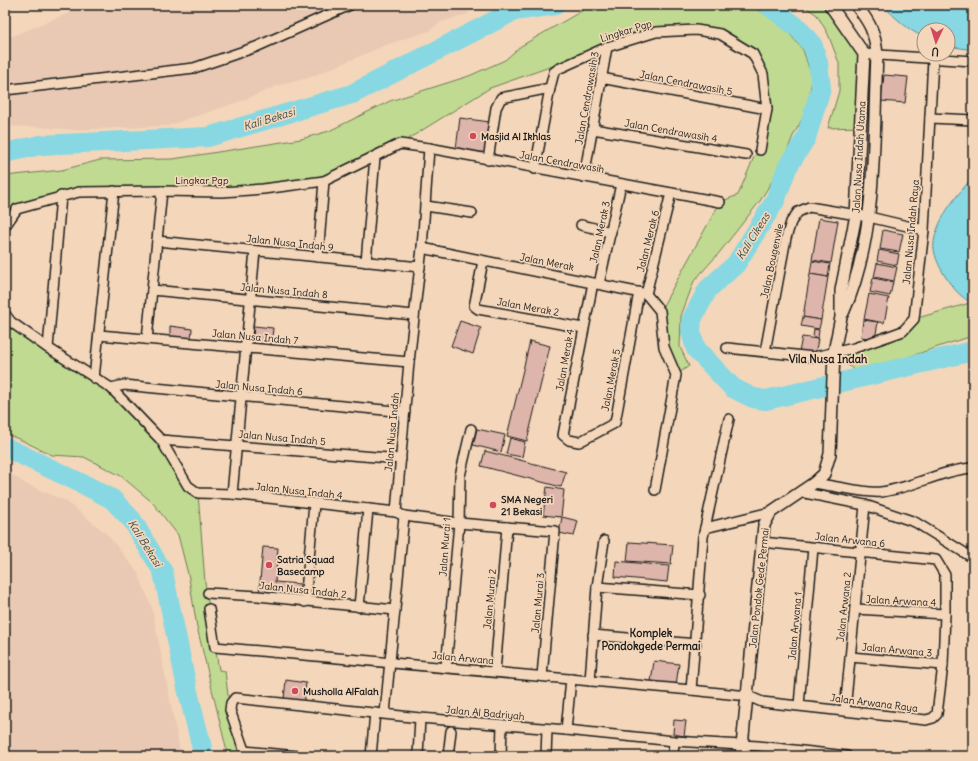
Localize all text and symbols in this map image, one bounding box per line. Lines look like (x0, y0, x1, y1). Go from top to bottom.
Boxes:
street label: Lingkar Pgp (599, 17, 654, 45)
north arrow (916, 22, 956, 62)
text: U (931, 45, 940, 59)
street label: Jalan Cendrawasih 3 (572, 50, 602, 145)
street label: Jalan Cendrawasih 5 (639, 68, 734, 98)
street label: Jalan Nusa Indah Utama (850, 100, 868, 213)
water label: Kali Bekasi (242, 104, 298, 133)
street label: Jalan Cendrawasih 4 (623, 116, 719, 146)
place label: Masjid Al Ikhlas (481, 130, 551, 143)
marker: Masjid Al Ikhlas (468, 131, 478, 141)
street label: Jalan Cendrawasih (518, 148, 606, 176)
street label: Lingkar Pgp (175, 174, 229, 187)
street label: Jalan Nusa Indah Raya (900, 179, 922, 285)
street label: Jalan Merak 3 (587, 199, 613, 264)
street label: Jalan Merak 6 (634, 209, 662, 273)
water label: Kali Cikeas (733, 209, 773, 262)
street label: Jalan Bougenvile (758, 222, 786, 300)
street label: Jalan Nusa Indah 9 (246, 232, 335, 254)
street label: Jalan Merak (519, 250, 575, 274)
street label: Jalan Nusa Indah 8 (240, 281, 329, 301)
street label: Jalan Merak 2 (496, 295, 561, 319)
street label: Jalan Nusa Indah 7 (211, 327, 299, 347)
street label: Jalan Merak 4 (553, 328, 577, 392)
street label: Jalan Merak 5 (599, 347, 623, 412)
district label: Vila Nusa Indah (789, 352, 868, 366)
street label: Jalan Nusa Indah 6 (215, 378, 304, 398)
street label: Jalan Nusa Indah (382, 392, 402, 472)
street label: Jalan Nusa Indah 5 (238, 428, 327, 448)
street label: Jalan Nusa Indah 4 (255, 480, 344, 502)
place label: SMA Negeri 21 Bekasi (501, 493, 553, 518)
marker: SMA Negeri 21 Bekasi (488, 500, 498, 510)
water label: Kali Bekasi (125, 517, 166, 570)
street label: Jalan Murai 1 (436, 517, 454, 577)
street label: Jalan Pondok Gede Permai (746, 527, 772, 649)
street label: Jalan Arwana 6 (814, 530, 886, 550)
place label: Satria Squad Basecamp (277, 553, 335, 578)
marker: Satria Squad Basecamp (264, 560, 274, 570)
street label: Jalan Murai 2 (481, 568, 499, 630)
street label: Jalan Arwana 2 (834, 571, 854, 643)
street label: Jalan Murai 3 (529, 572, 547, 634)
street label: Jalan Nusa Indah 2 (259, 579, 348, 601)
street label: Jalan Arwana 1 (786, 591, 804, 661)
street label: Jalan Arwana 4 (865, 593, 937, 609)
district label: Komplek Pondokgede Permai (601, 626, 701, 654)
street label: Jalan Arwana 3 (861, 640, 933, 660)
street label: Jalan Arwana (431, 649, 495, 667)
place label: Musholla AlFalah (303, 685, 379, 698)
marker: Musholla AlFalah (290, 686, 300, 696)
street label: Jalan Arwana Raya (829, 691, 919, 715)
street label: Jalan Al Badriyah (445, 703, 525, 723)

